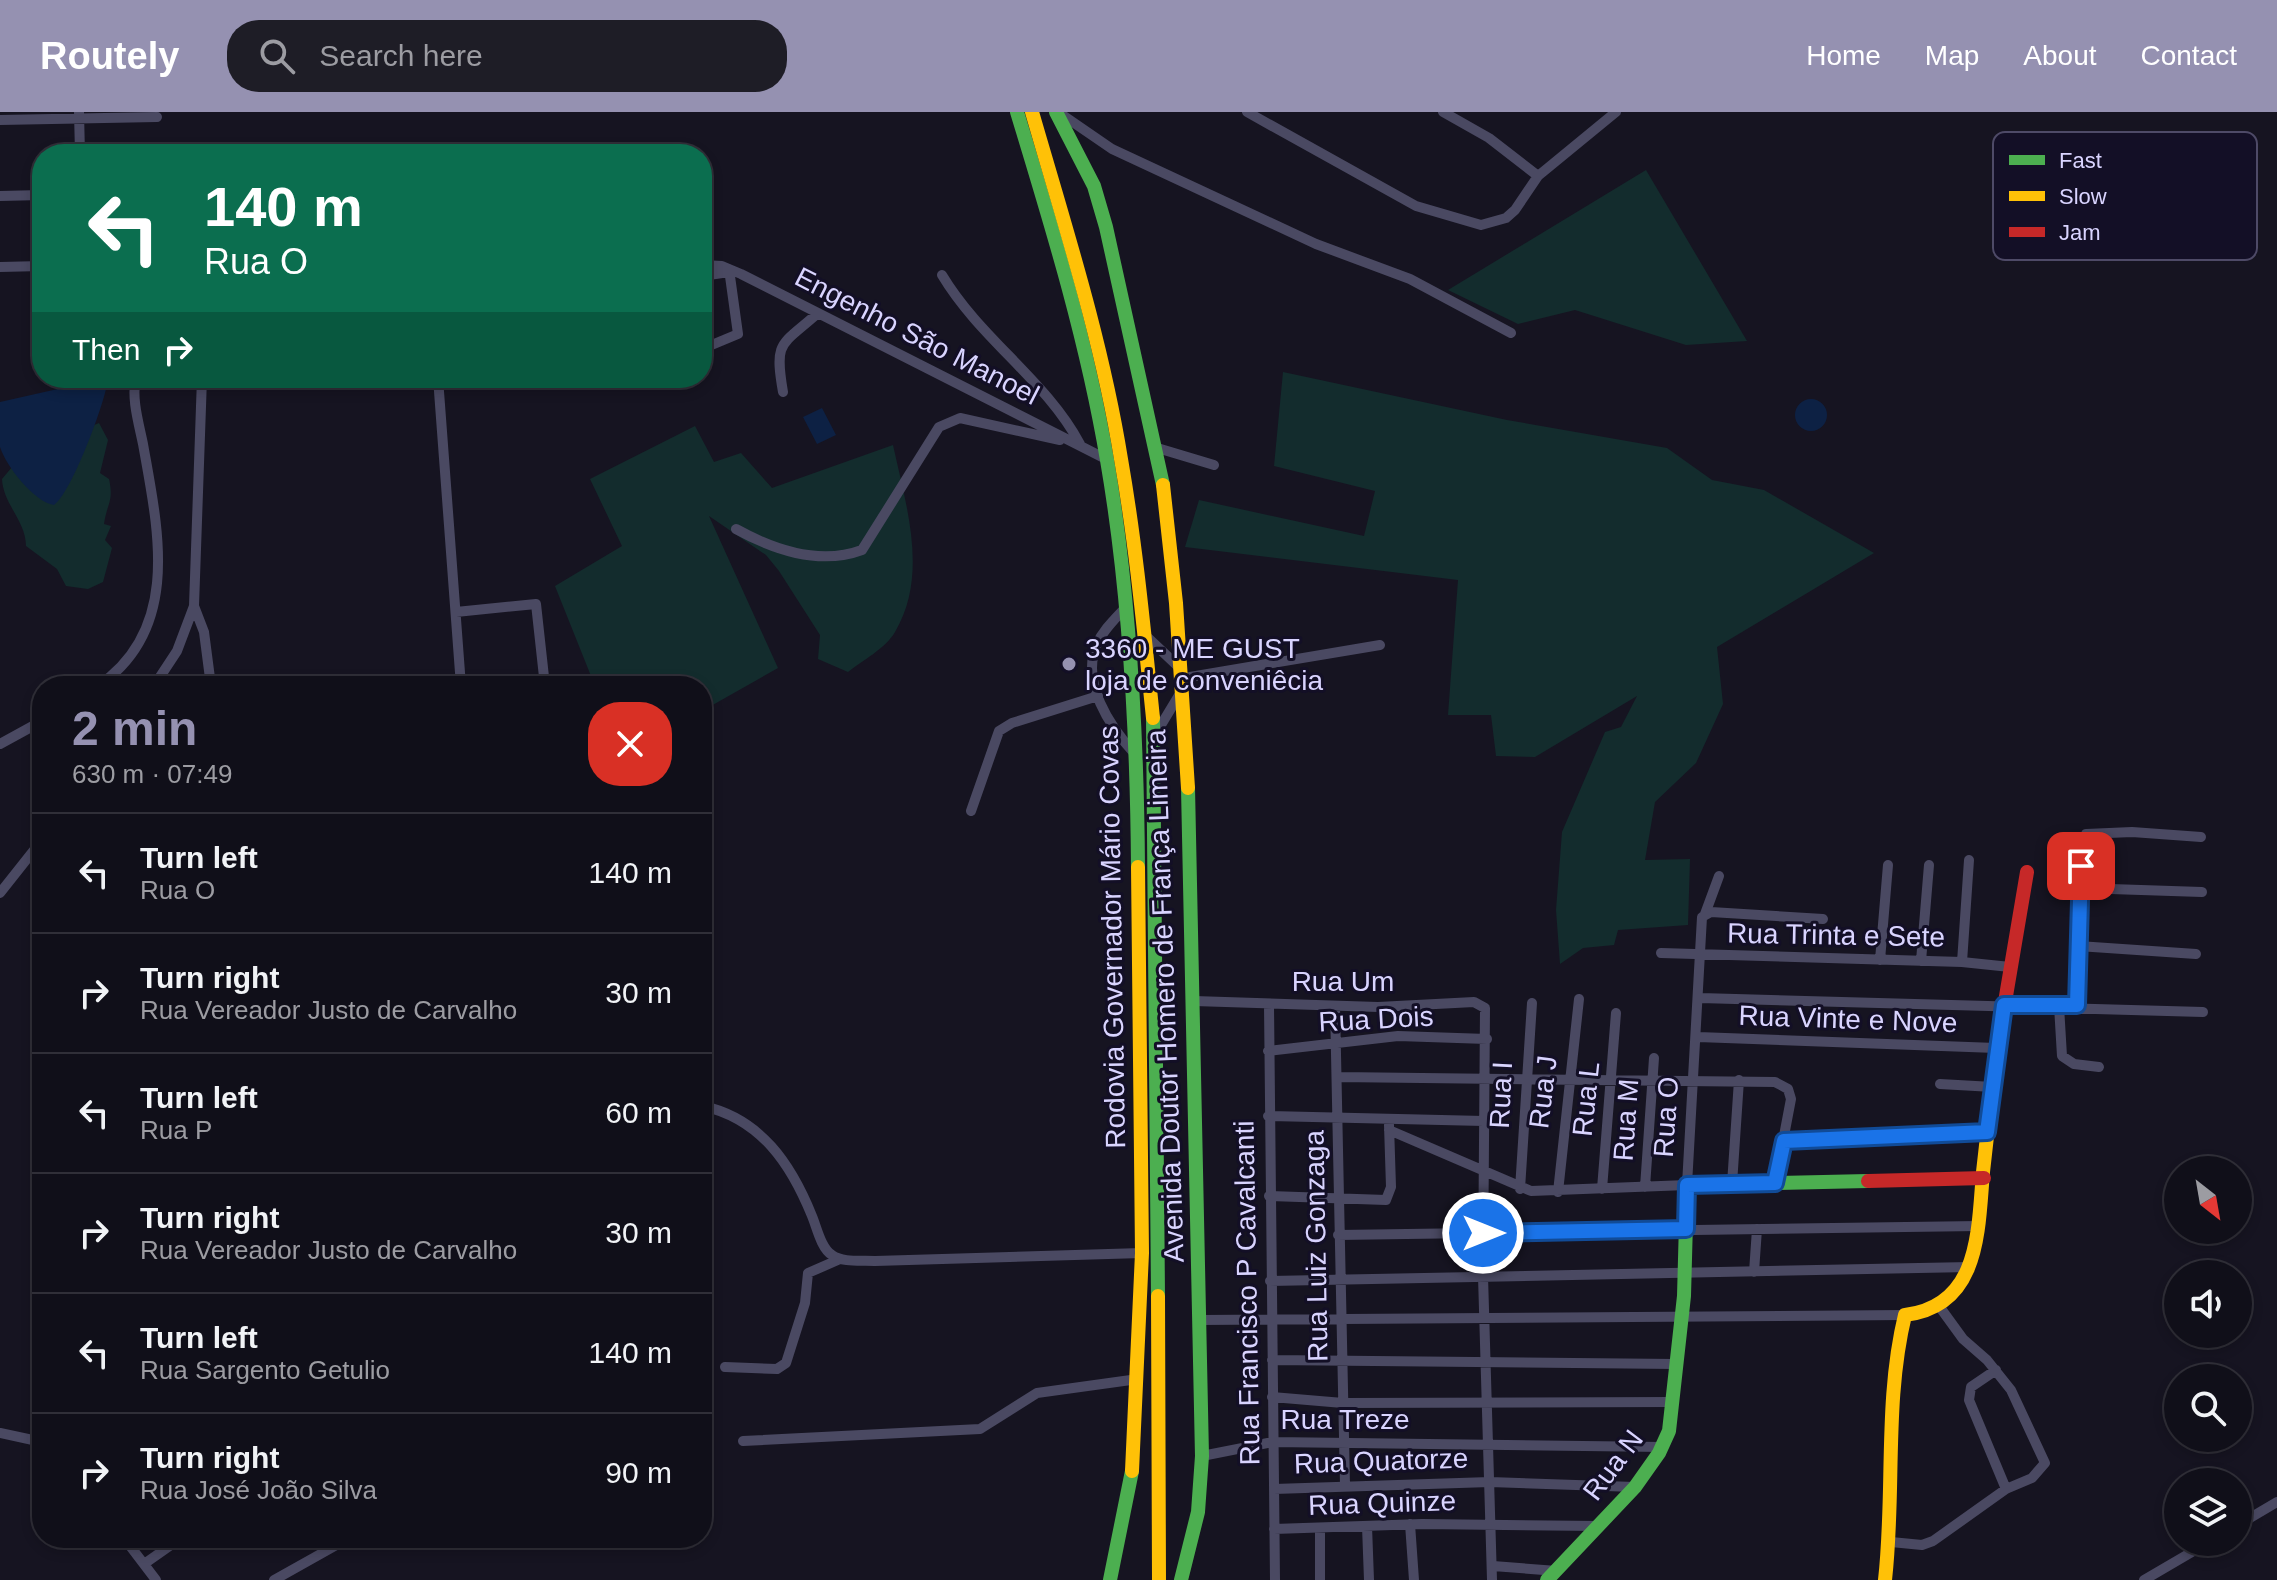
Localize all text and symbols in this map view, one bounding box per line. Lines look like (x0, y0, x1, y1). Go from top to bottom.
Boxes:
search box (227, 20, 787, 92)
icon: search (255, 34, 299, 78)
text: Routely (40, 35, 179, 77)
text: Search here (319, 39, 483, 72)
text: Home (1806, 40, 1881, 71)
text: Map (1925, 40, 1979, 71)
text: About (2023, 40, 2097, 71)
text: Contact (2141, 40, 2237, 71)
legend (1993, 132, 2257, 260)
text: Fast (2059, 148, 2102, 173)
text: 140 m (204, 175, 363, 238)
icon: left (72, 176, 176, 280)
text: Slow (2059, 184, 2107, 209)
text: Jam (2059, 220, 2101, 245)
text: Rua O (204, 241, 308, 282)
street label: Engenho São Manoel (790, 261, 1044, 411)
icon: right (156, 328, 200, 372)
text: Then (72, 333, 140, 366)
place label: 3360 - ME GUST loja de conveniêcia (1085, 633, 1324, 696)
marker: 3360 - ME GUST loja de conveniêcia (1060, 655, 1078, 673)
text: 2 min (72, 702, 197, 755)
button: close (588, 702, 672, 786)
street label: Rodovia Governador Mário Covas (1093, 725, 1131, 1149)
street label: Avenida Doutor Homero de França Limeira (1140, 729, 1190, 1263)
text: 630 m · 07:49 (72, 759, 232, 789)
pin (2047, 832, 2115, 900)
text: Turn left (140, 841, 258, 874)
icon: arrive (2059, 844, 2103, 888)
icon: left (72, 851, 116, 895)
text: 140 m (589, 856, 672, 889)
text: Rua O (140, 875, 215, 905)
street label: Rua Trinta e Sete (1727, 918, 1945, 952)
text: Turn right (140, 961, 279, 994)
street label: Rua Um (1292, 966, 1394, 997)
icon: right (72, 971, 116, 1015)
text: 30 m (605, 976, 672, 1009)
text: Rua Vereador Justo de Carvalho (140, 995, 517, 1025)
street label: Rua Vinte e Nove (1738, 1000, 1958, 1038)
street label: Rua Dois (1318, 1001, 1434, 1037)
street label: Rua J (1523, 1054, 1563, 1130)
street label: Rua L (1567, 1060, 1605, 1138)
street label: Rua I (1484, 1061, 1518, 1129)
street label: Rua O (1648, 1076, 1684, 1158)
street label: Rua M (1608, 1078, 1644, 1162)
text: Turn left (140, 1081, 258, 1114)
icon: left (72, 1091, 116, 1135)
text: 60 m (605, 1096, 672, 1129)
text: Rua P (140, 1115, 212, 1145)
street label: Rua Francisco P Cavalcanti (1228, 1120, 1266, 1466)
street label: Rua Luiz Gonzaga (1298, 1129, 1334, 1362)
north arrow (2164, 1156, 2252, 1244)
map controls (2164, 1156, 2252, 1556)
position arrow (1441, 1191, 1525, 1275)
text: Turn right (140, 1201, 279, 1234)
icon: right (72, 1211, 116, 1255)
text: 30 m (605, 1216, 672, 1249)
text: Rua Vereador Justo de Carvalho (140, 1235, 517, 1265)
button: sound (2164, 1260, 2252, 1348)
text: Turn left (140, 1321, 258, 1354)
icon: left (72, 1331, 116, 1375)
text: 140 m (589, 1336, 672, 1369)
text: Rua Sargento Getulio (140, 1355, 390, 1385)
button: search (2164, 1364, 2252, 1452)
street label: Rua Treze (1280, 1404, 1410, 1435)
street label: Rua N (1577, 1424, 1649, 1506)
text: Turn right (140, 1441, 279, 1474)
street label: Rua Quatorze (1293, 1442, 1469, 1480)
icon: right (72, 1451, 116, 1495)
text: 90 m (605, 1456, 672, 1489)
button: layers (2164, 1468, 2252, 1556)
text: Rua José João Silva (140, 1475, 377, 1505)
street label: Rua Quinze (1308, 1485, 1456, 1521)

